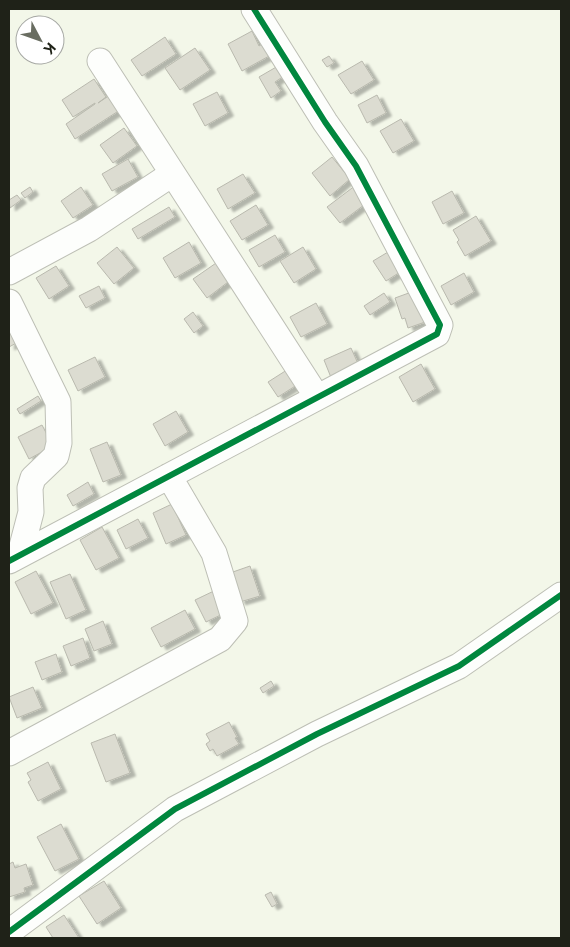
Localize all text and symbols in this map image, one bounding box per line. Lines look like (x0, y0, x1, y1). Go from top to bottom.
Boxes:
north arrow (15, 15, 65, 65)
text: K (40, 39, 59, 58)

